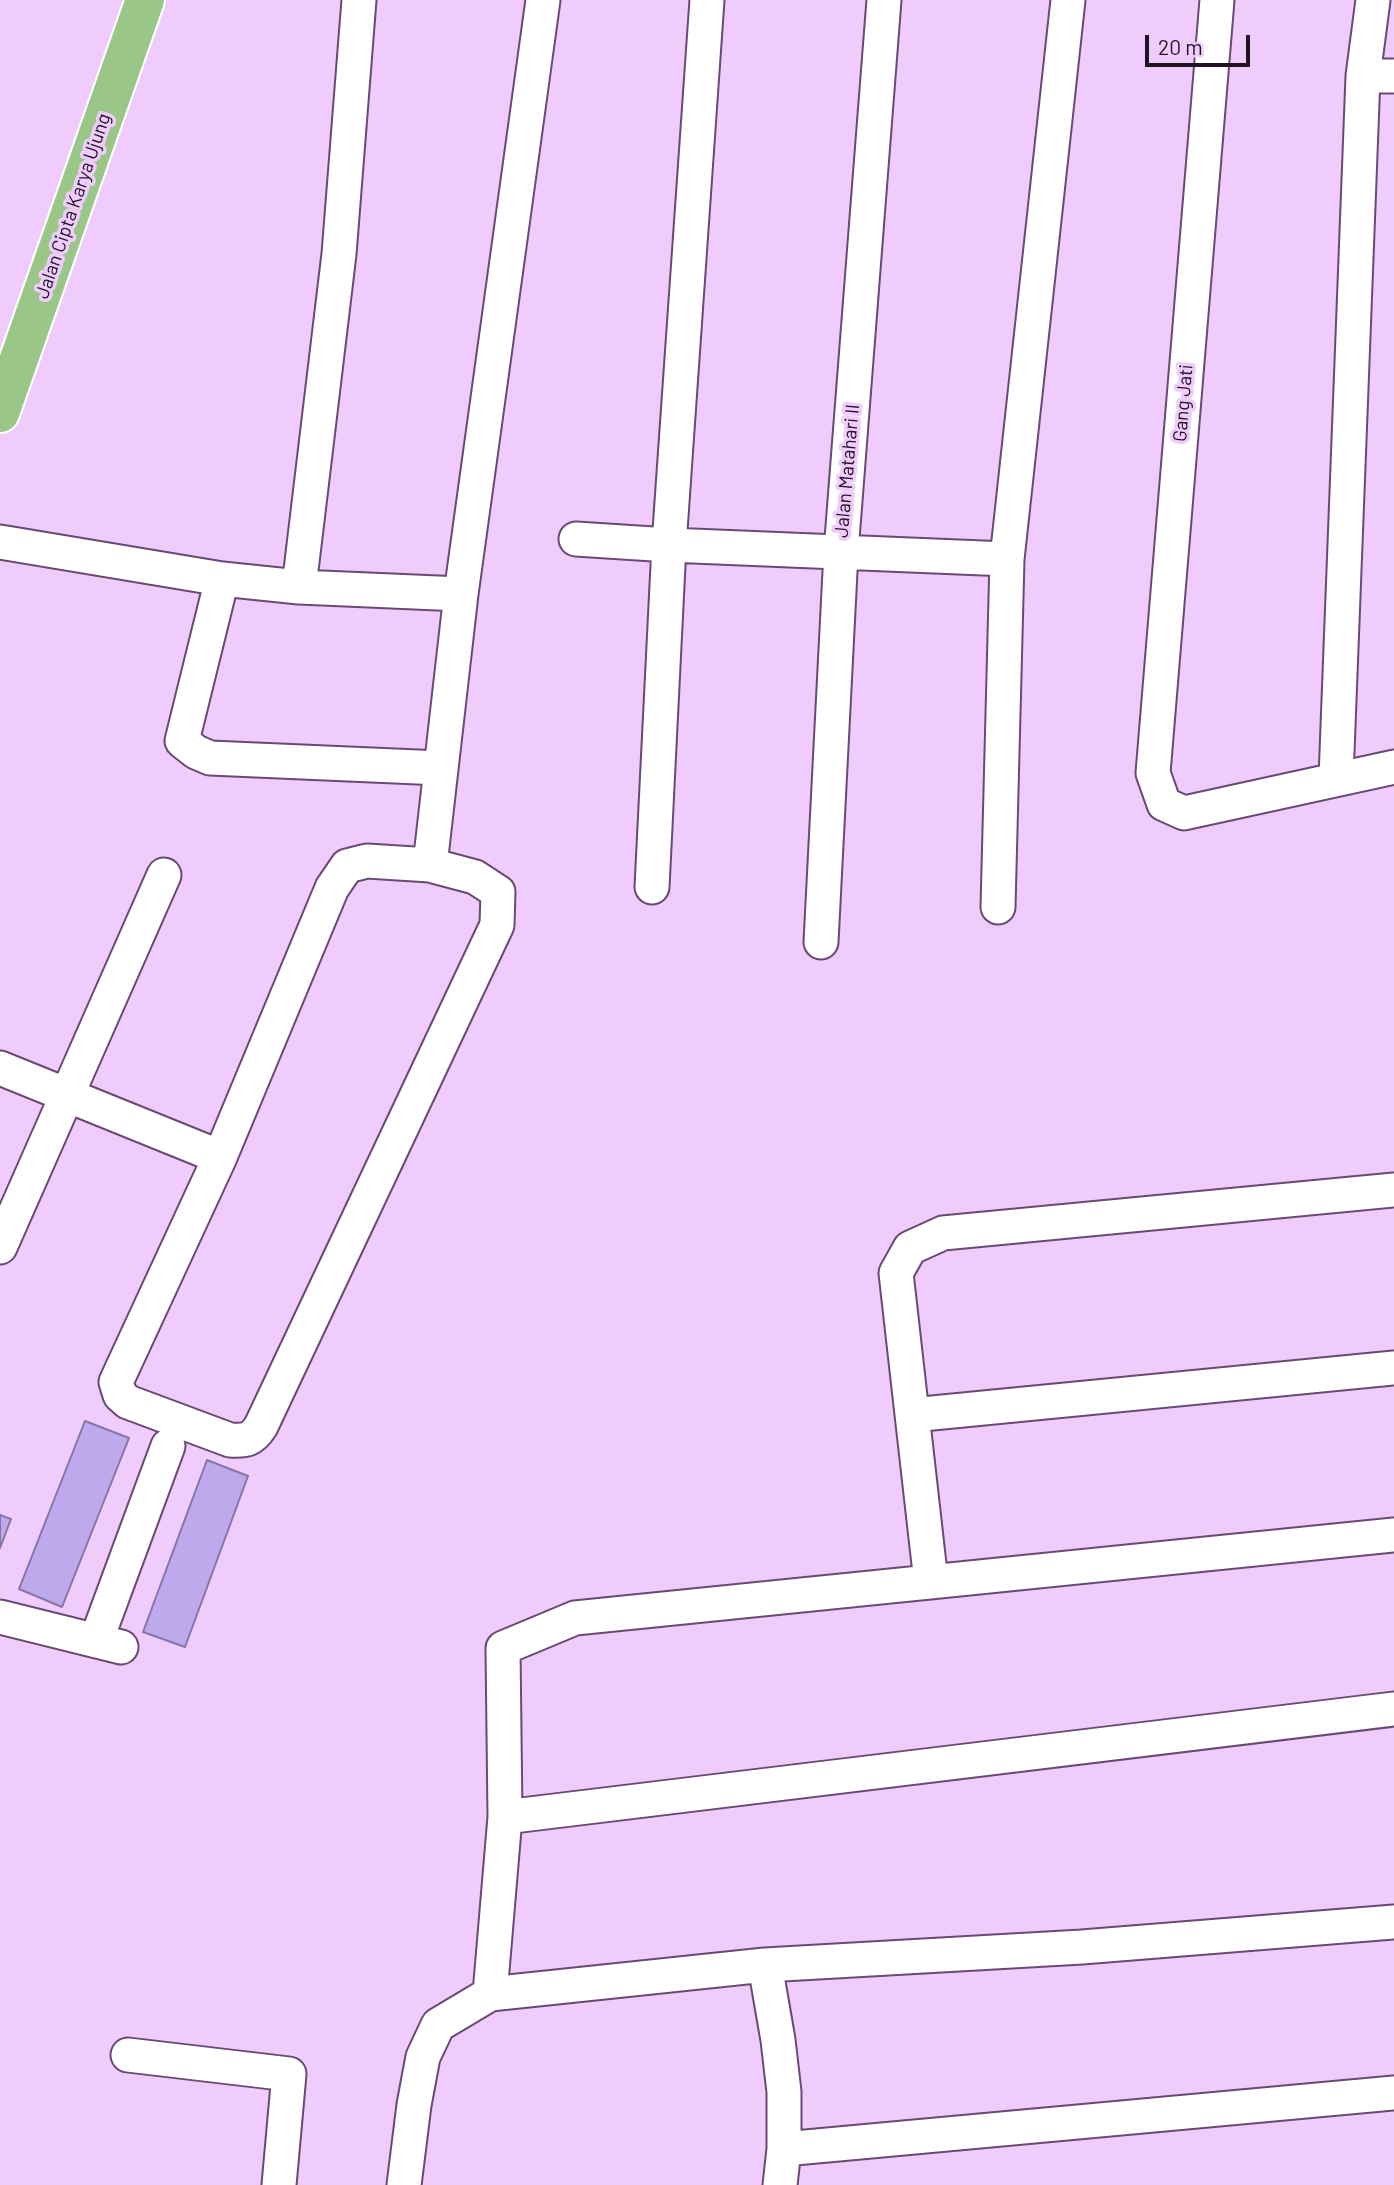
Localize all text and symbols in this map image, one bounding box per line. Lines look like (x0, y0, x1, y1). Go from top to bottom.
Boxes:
scale bar (1149, 21, 1254, 65)
text: 20 m (1158, 34, 1203, 59)
street label: Jalan Cipta Karya Ujung (31, 110, 115, 302)
street label: Gang Jati (1168, 363, 1198, 443)
street label: Jalan Matahari II (830, 403, 864, 539)

